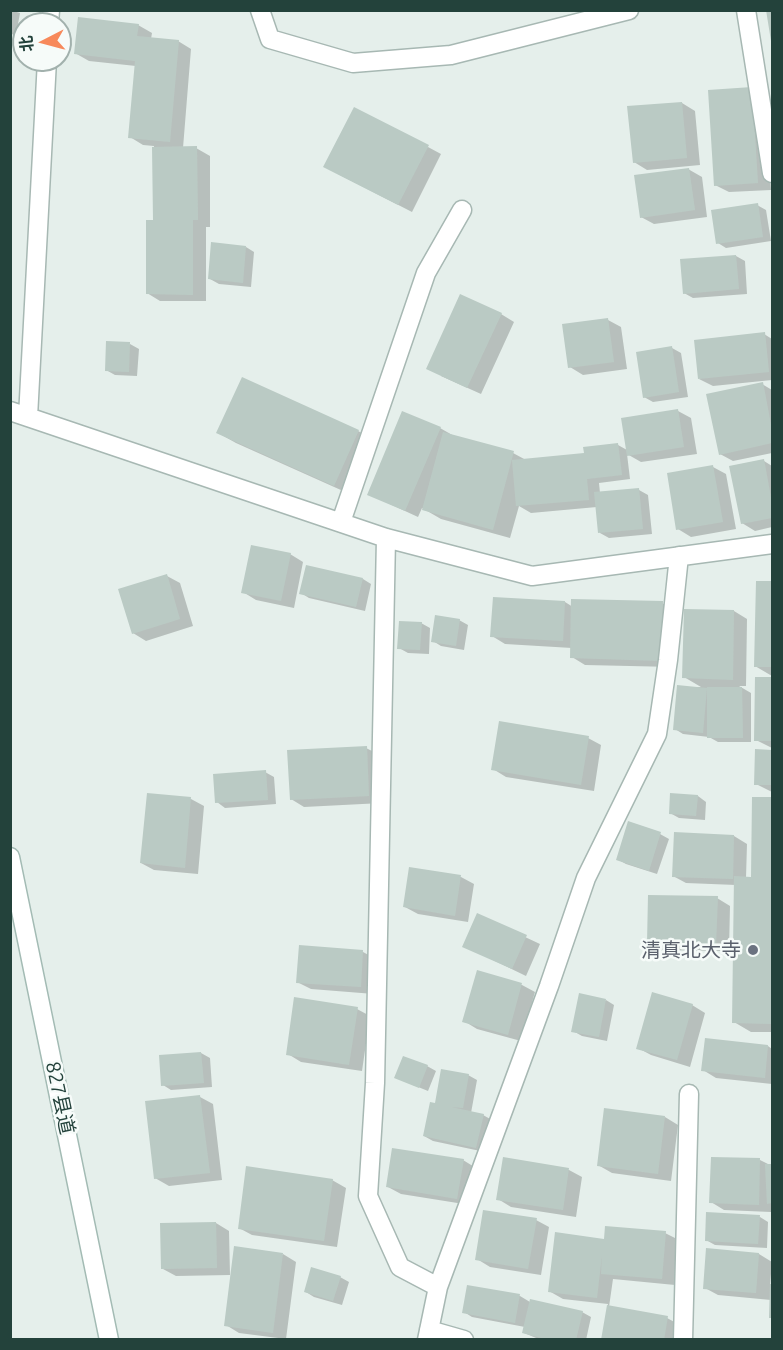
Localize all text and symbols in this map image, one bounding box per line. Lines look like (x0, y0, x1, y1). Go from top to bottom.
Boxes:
north arrow (12, 12, 72, 72)
text: 北 (16, 35, 36, 53)
place label: 清真北大寺 (641, 938, 741, 962)
marker: 清真北大寺 (746, 943, 760, 957)
street label: 827县道 (41, 1059, 79, 1137)

